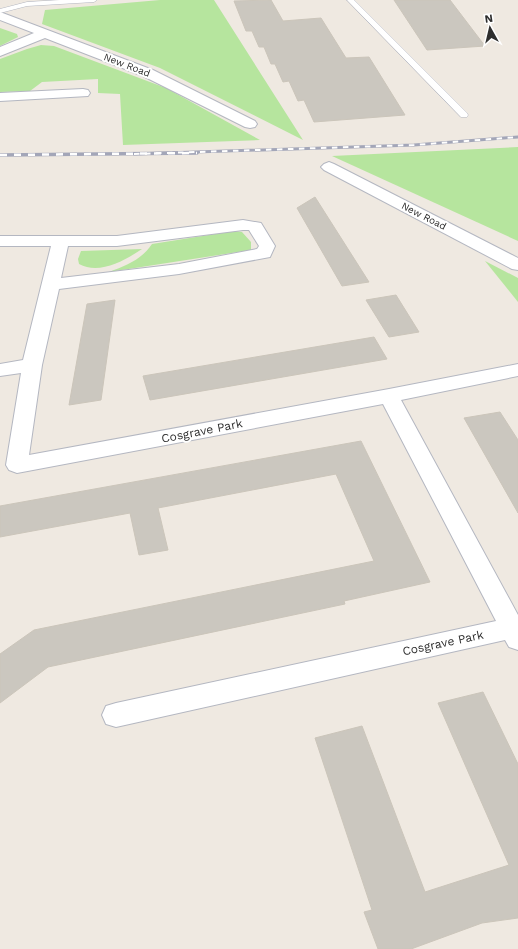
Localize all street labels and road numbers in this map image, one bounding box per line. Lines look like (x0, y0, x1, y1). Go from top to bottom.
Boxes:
street label: New Road (102, 51, 152, 79)
street label: New Road (400, 200, 448, 232)
street label: Cosgrave Park (160, 416, 244, 446)
street label: Cosgrave Park (401, 628, 485, 658)

